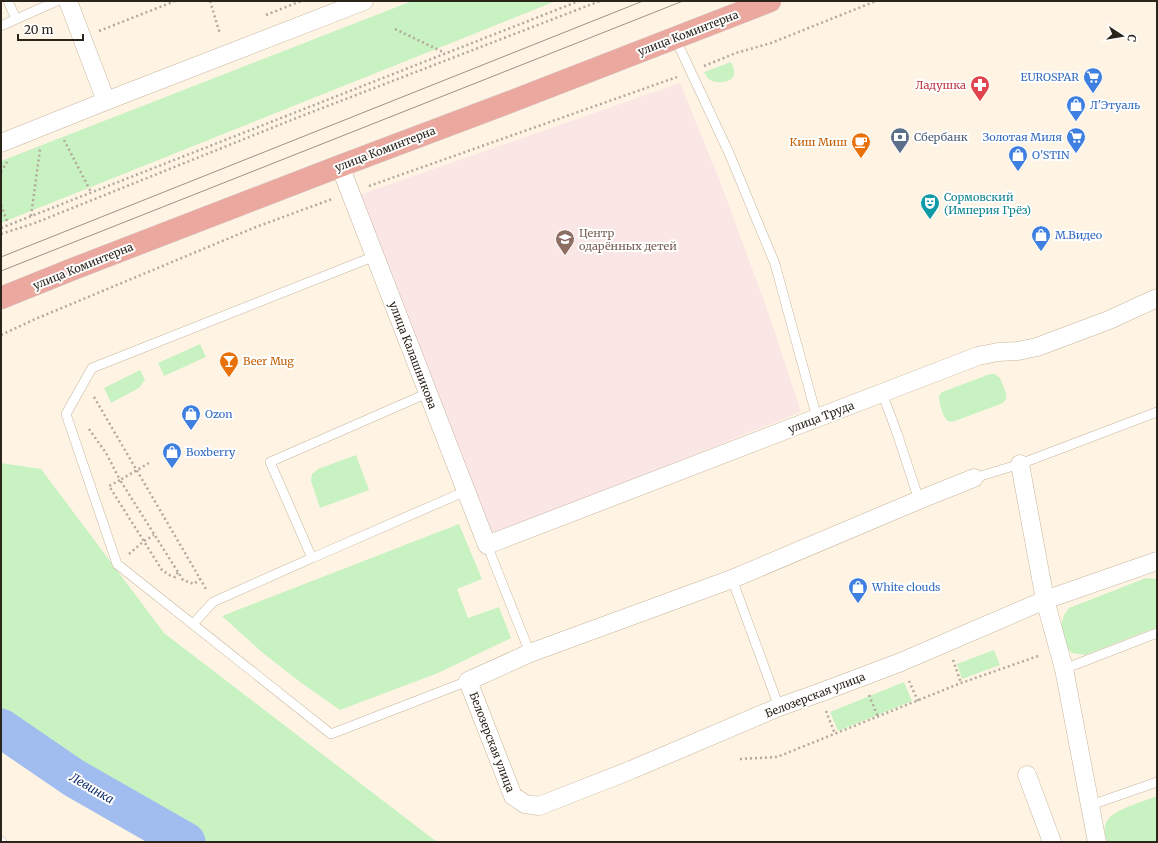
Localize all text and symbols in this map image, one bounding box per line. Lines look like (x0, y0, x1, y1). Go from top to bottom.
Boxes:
street label: улица Коминтерна (636, 7, 740, 59)
scale bar (18, 16, 83, 42)
north arrow (1102, 16, 1142, 56)
text: 20 m (24, 22, 53, 37)
text: С (1124, 33, 1139, 43)
supermarket icon: EUROSPAR (1082, 66, 1104, 94)
place label: EUROSPAR (1021, 70, 1079, 84)
pharmacy icon: Ладушка (969, 74, 991, 102)
place label: Ладушка (916, 78, 966, 92)
shop icon: Л'Этуаль (1065, 94, 1087, 122)
place label: Л'Этуаль (1090, 98, 1140, 112)
street label: улица Коминтерна (333, 123, 437, 175)
bank icon: Сбербанк (889, 126, 911, 154)
supermarket icon: Золотая Миля (1065, 126, 1087, 154)
place label: Сбербанк (914, 130, 968, 144)
place label: Золотая Миля (983, 130, 1062, 144)
cafe icon: Киш Миш (850, 131, 872, 159)
place label: Киш Миш (789, 135, 847, 149)
shop icon: O'STIN (1007, 144, 1029, 172)
place label: O'STIN (1032, 148, 1070, 162)
place label: Сормовский (Империя Грёз) (944, 190, 1031, 217)
theatre icon: Сормовский (Империя Грёз) (919, 192, 941, 220)
shop icon: М.Видео (1030, 224, 1052, 252)
place label: Центр одарённых детей (579, 226, 677, 253)
school or university icon: Центр одарённых детей (554, 228, 576, 256)
place label: М.Видео (1055, 228, 1103, 242)
street label: улица Коминтерна (31, 240, 135, 292)
street label: улица Калашникова (386, 299, 440, 411)
bar icon: Beer Mug (218, 350, 240, 378)
place label: Beer Mug (243, 354, 294, 368)
street label: улица Труда (786, 398, 856, 436)
shop icon: Ozon (180, 403, 202, 431)
place label: Ozon (205, 407, 233, 421)
shop icon: Boxberry (161, 441, 183, 469)
place label: Boxberry (186, 445, 236, 459)
shop icon: White clouds (847, 576, 869, 604)
place label: White clouds (871, 580, 940, 594)
street label: Белозерская улица (763, 669, 867, 721)
street label: Белозерская улица (466, 690, 518, 794)
water label: Левинка (66, 769, 117, 807)

